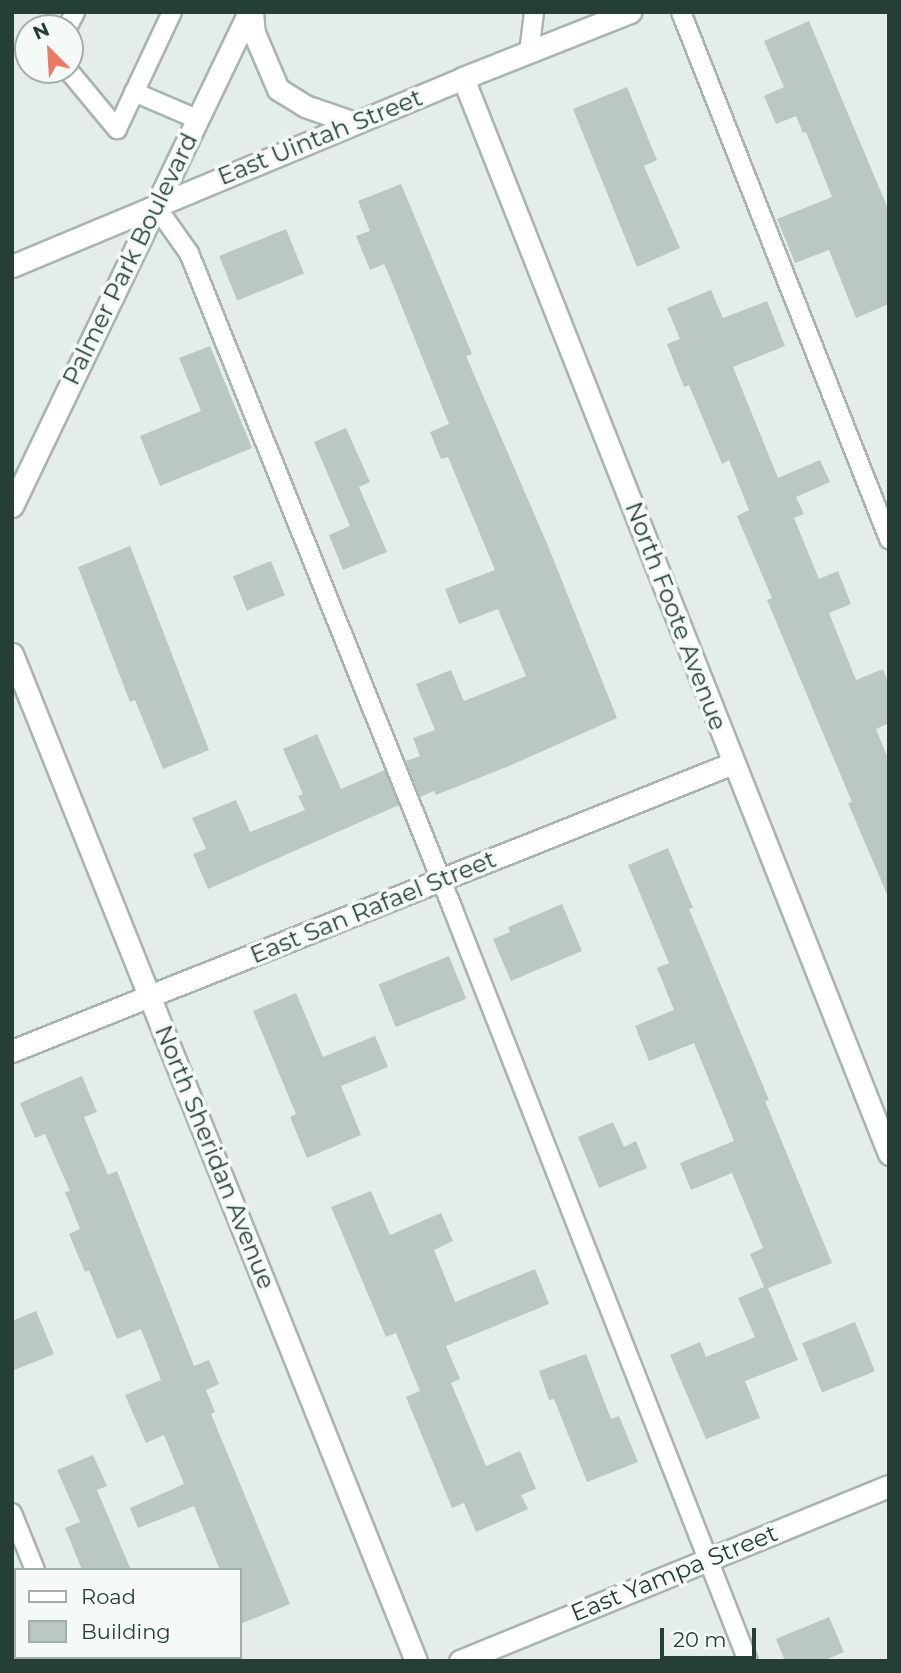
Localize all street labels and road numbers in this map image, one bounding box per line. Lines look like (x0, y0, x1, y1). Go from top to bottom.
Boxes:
street label: East Uintah Street (214, 83, 426, 191)
street label: Palmer Park Boulevard (56, 128, 204, 390)
street label: North Foote Avenue (619, 498, 733, 734)
street label: East San Rafael Street (246, 844, 500, 970)
street label: North Sheridan Avenue (149, 1021, 281, 1293)
street label: East Yampa Street (566, 1518, 782, 1628)

